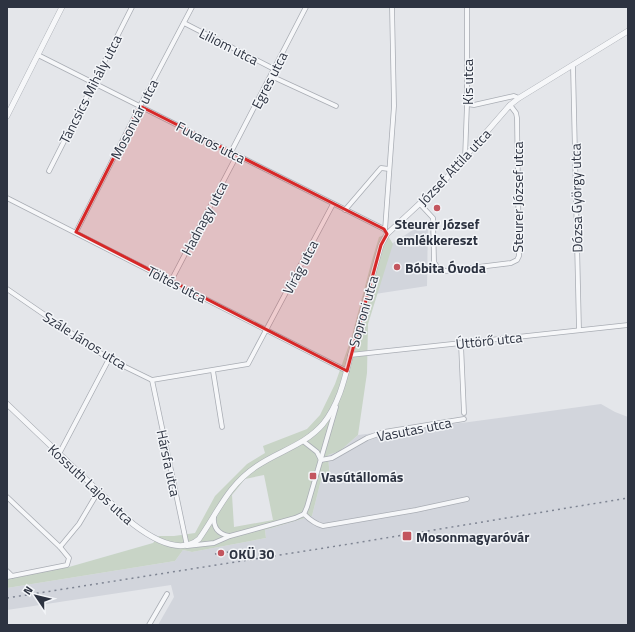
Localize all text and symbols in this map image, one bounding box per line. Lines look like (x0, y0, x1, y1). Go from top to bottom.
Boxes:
street label: Liliom utca (196, 22, 262, 70)
street label: Táncsics Mihály utca (53, 31, 127, 147)
street label: Egres utca (246, 48, 292, 112)
street label: Kis utca (457, 59, 478, 105)
street label: Mosonvár utca (105, 75, 163, 163)
street label: Fuvaros utca (173, 116, 249, 168)
street label: József Attila utca (413, 124, 495, 210)
street label: Steurer József utca (507, 141, 528, 253)
street label: Dózsa György utca (565, 143, 587, 253)
street label: Hadnagy utca (176, 177, 232, 259)
marker: Steurer József emlékkereszt (432, 203, 442, 213)
place label: Steurer József emlékkereszt (395, 213, 479, 250)
street label: Virág utca (277, 236, 323, 298)
place label: Bóbita Óvoda (405, 257, 486, 278)
street label: Töltés utca (144, 260, 210, 308)
marker: Bóbita Óvoda (392, 262, 402, 272)
street label: Soproni utca (343, 273, 383, 349)
street label: Szále János utca (39, 306, 131, 374)
street label: Úttörő utca (455, 326, 523, 354)
street label: Vasutas utca (375, 411, 453, 447)
street label: Hársfa utca (152, 428, 186, 498)
street label: Kossuth Lajos utca (43, 439, 139, 529)
place label: Vasútállomás (321, 466, 404, 487)
marker: Vasútállomás (308, 471, 318, 481)
place label: Mosonmagyaróvár (416, 526, 529, 547)
marker: Mosonmagyaróvár (401, 530, 413, 542)
place label: OKÜ 30 (229, 543, 275, 564)
marker: OKÜ 30 (216, 548, 226, 558)
north arrow (16, 576, 56, 616)
text: N (19, 583, 37, 598)

